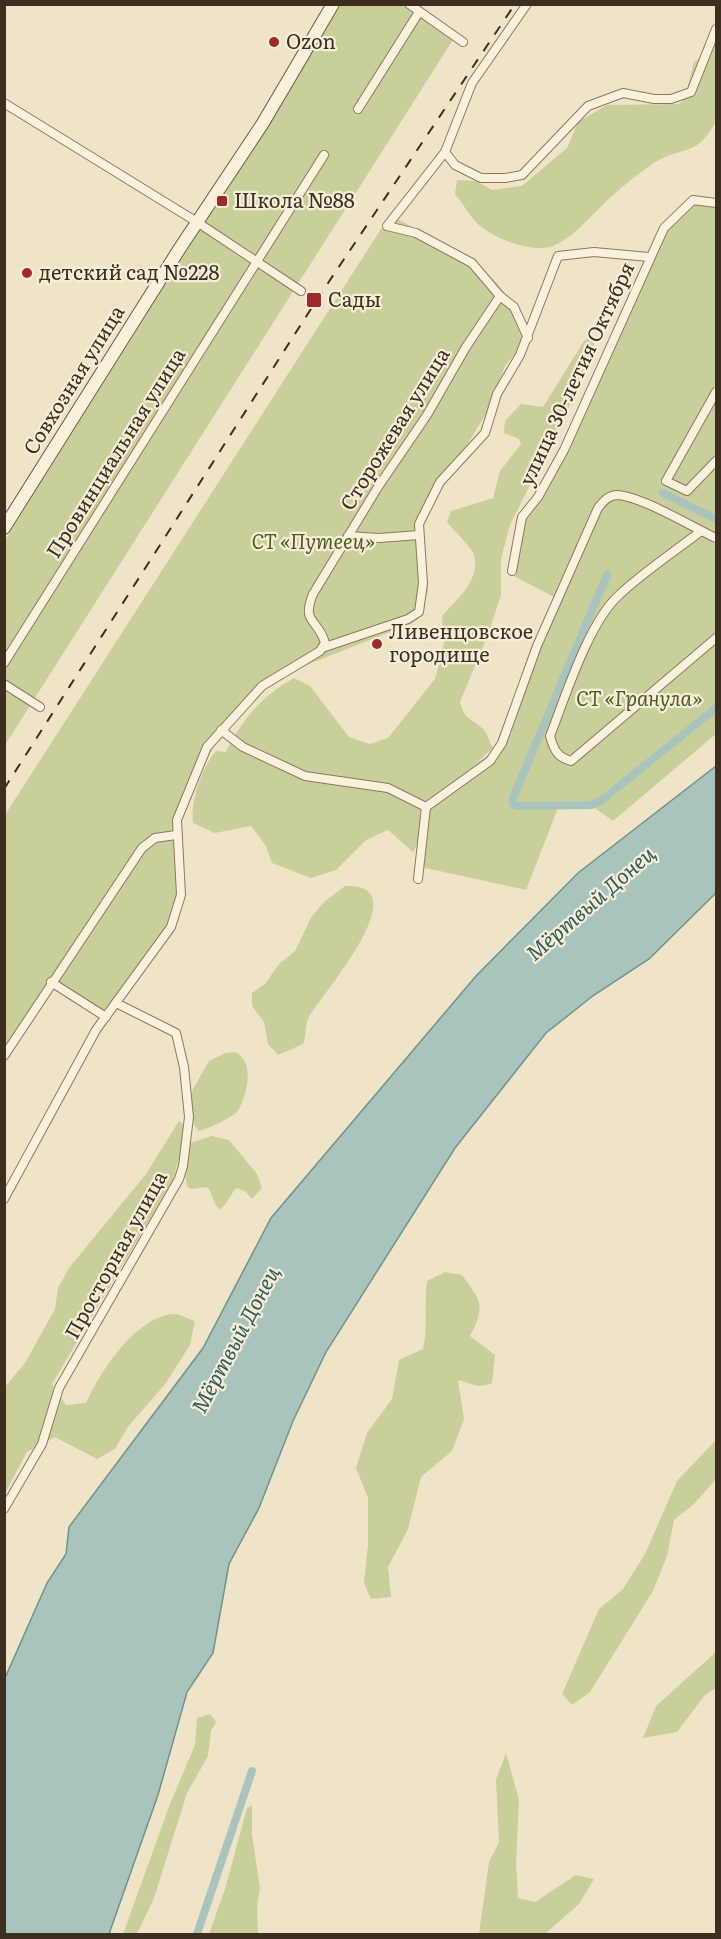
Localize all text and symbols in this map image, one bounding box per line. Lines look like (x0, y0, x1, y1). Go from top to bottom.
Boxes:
place label: Ozon (286, 25, 336, 55)
marker: Ozon (267, 35, 281, 49)
place label: Школа №88 (234, 184, 355, 214)
marker: Школа №88 (215, 194, 229, 208)
place label: детский сад №228 (39, 256, 219, 286)
street label: улица 30-летия Октября (510, 256, 640, 490)
marker: детский сад №228 (20, 266, 34, 280)
place label: Сады (328, 283, 381, 313)
marker: Сады (305, 291, 323, 309)
street label: Совхозная улица (14, 298, 130, 459)
street label: Провинциальная улица (37, 341, 191, 563)
street label: Сторожевая улица (331, 341, 456, 515)
park label: СТ «Путеец» (251, 525, 375, 555)
place label: Ливенцовское городище (389, 615, 533, 668)
marker: Ливенцовское городище (370, 637, 384, 651)
park label: СТ «Гранула» (576, 682, 702, 712)
water label: Мёртвый Донец (518, 837, 661, 967)
street label: Просторная улица (56, 1164, 173, 1344)
water label: Мёртвый Донец (182, 1260, 286, 1418)

